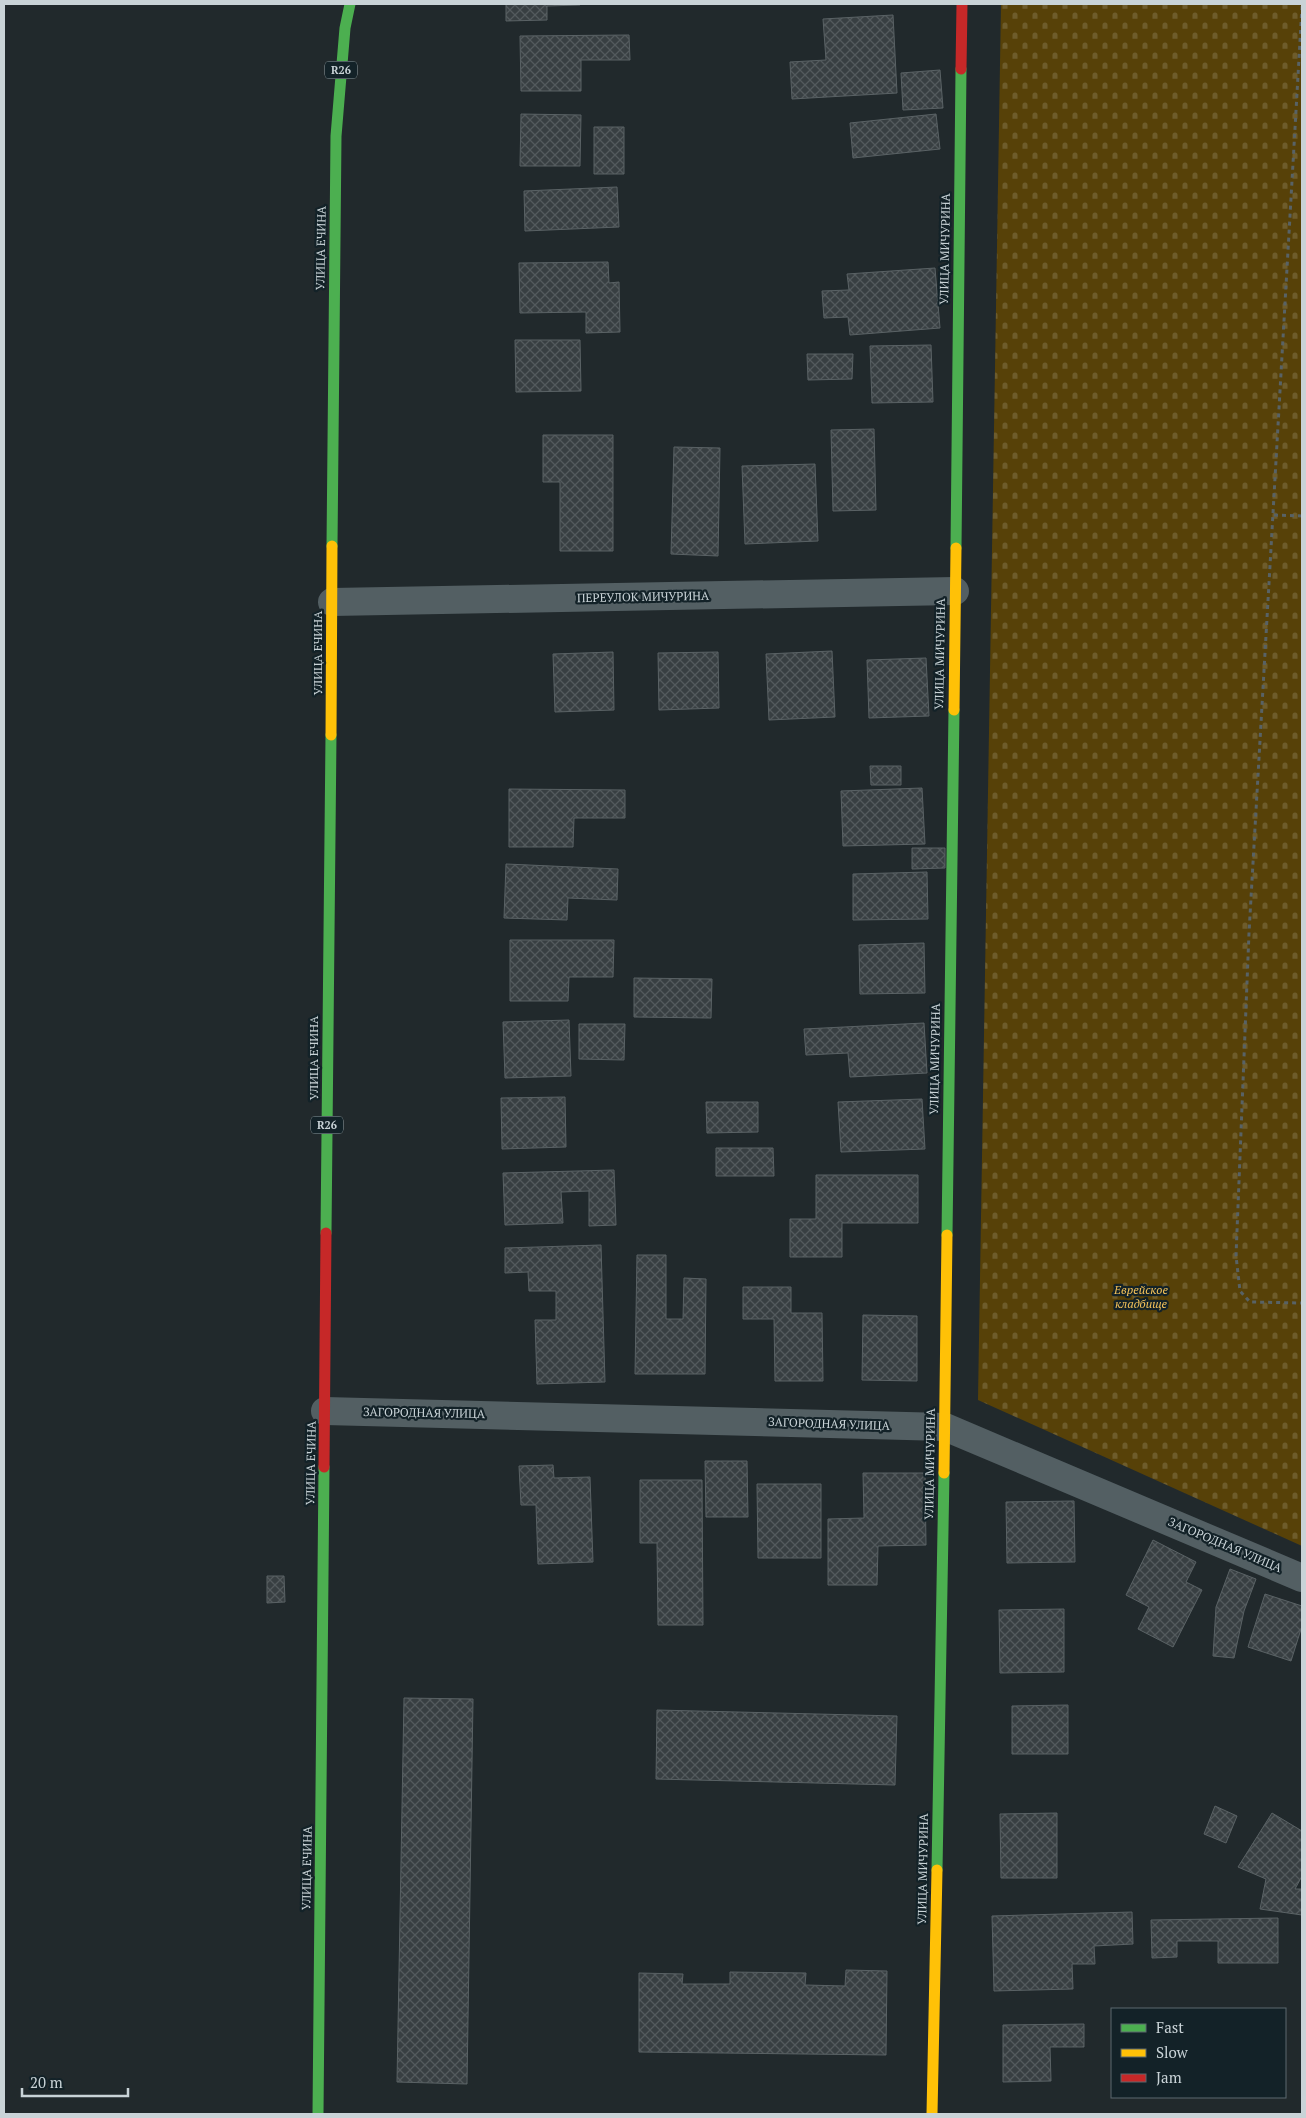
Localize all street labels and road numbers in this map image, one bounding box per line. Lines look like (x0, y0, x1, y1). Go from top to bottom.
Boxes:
road number: R26 (325, 62, 357, 78)
street label: УЛИЦА МИЧУРИНА (936, 192, 953, 305)
street label: УЛИЦА ЕЧИНА (312, 205, 329, 290)
street label: ПЕРЕУЛОК МИЧУРИНА (577, 588, 710, 605)
street label: УЛИЦА МИЧУРИНА (931, 597, 948, 710)
street label: УЛИЦА ЕЧИНА (310, 610, 325, 695)
street label: УЛИЦА МИЧУРИНА (926, 1002, 943, 1115)
street label: УЛИЦА ЕЧИНА (306, 1015, 321, 1100)
road number: R26 (311, 1116, 343, 1134)
street label: ЗАГОРОДНАЯ УЛИЦА (363, 1404, 486, 1421)
street label: УЛИЦА МИЧУРИНА (921, 1407, 938, 1520)
street label: ЗАГОРОДНАЯ УЛИЦА (768, 1414, 891, 1433)
street label: УЛИЦА ЕЧИНА (302, 1420, 319, 1505)
street label: ЗАГОРОДНАЯ УЛИЦА (1166, 1514, 1285, 1576)
street label: УЛИЦА МИЧУРИНА (914, 1812, 931, 1925)
street label: УЛИЦА ЕЧИНА (298, 1825, 315, 1910)

